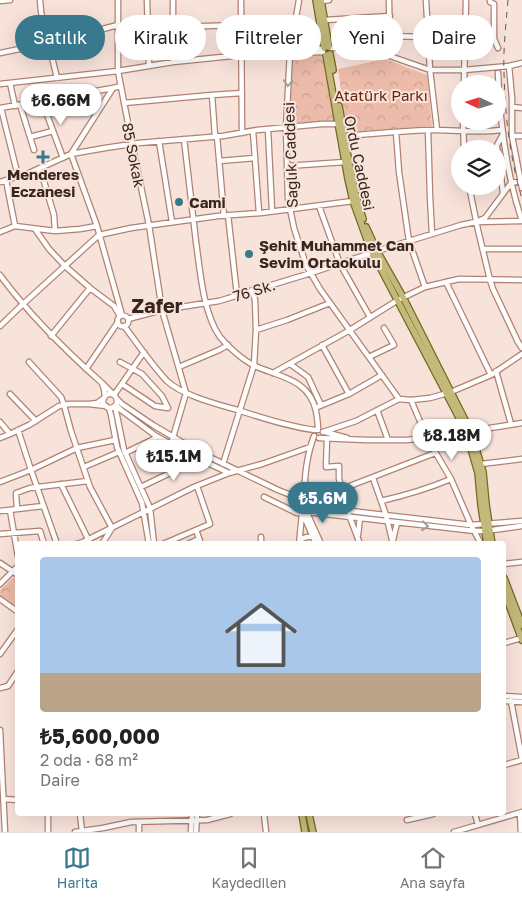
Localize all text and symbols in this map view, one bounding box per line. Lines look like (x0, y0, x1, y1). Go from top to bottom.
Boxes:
chip: Satılık (15, 15, 105, 60)
chip: Kiralık (115, 15, 206, 60)
chip: Filtreler (216, 15, 321, 60)
chip: Yeni (331, 15, 403, 60)
chip: Daire (413, 15, 494, 60)
north arrow (451, 75, 506, 130)
map controls (451, 75, 506, 195)
one-way arrow (283, 79, 294, 87)
pin: ₺6.66M (20, 84, 102, 126)
park label: Atatürk Parkı (334, 86, 428, 104)
text: ₺6.66M (32, 90, 91, 110)
street label: Sağlık Caddesi (279, 102, 301, 208)
street label: Ordu Caddesi (341, 114, 379, 212)
street label: 85 Sokak (119, 121, 149, 189)
button: layers (451, 140, 506, 195)
marker: Menderes Eczanesi (37, 151, 49, 163)
place label: Menderes Eczanesi (7, 165, 79, 200)
place label: Cami (189, 193, 226, 211)
marker: Cami (173, 196, 185, 208)
place label: Şehit Muhammet Can Sevim Ortaokulu (259, 236, 414, 271)
marker: Şehit Muhammet Can Sevim Ortaokulu (243, 248, 255, 260)
street label: 76 Sk. (231, 275, 277, 305)
district label: Zafer (132, 293, 183, 317)
pin: ₺8.18M (411, 418, 493, 461)
text: ₺8.18M (423, 425, 481, 445)
pin: ₺15.1M (133, 440, 215, 482)
text: ₺15.1M (147, 446, 201, 466)
pin: ₺5.6M (288, 482, 358, 524)
text: ₺5.6M (299, 488, 347, 508)
one-way arrow (421, 520, 429, 531)
icon: home (216, 590, 306, 680)
text: ₺5,600,000 (40, 723, 160, 749)
text: 2 oda · 68 m² (40, 750, 138, 770)
text: Daire (40, 770, 80, 790)
tab: Harita (57, 844, 98, 891)
tab: Kaydedilen (212, 844, 286, 891)
tab: Ana sayfa (400, 844, 465, 891)

